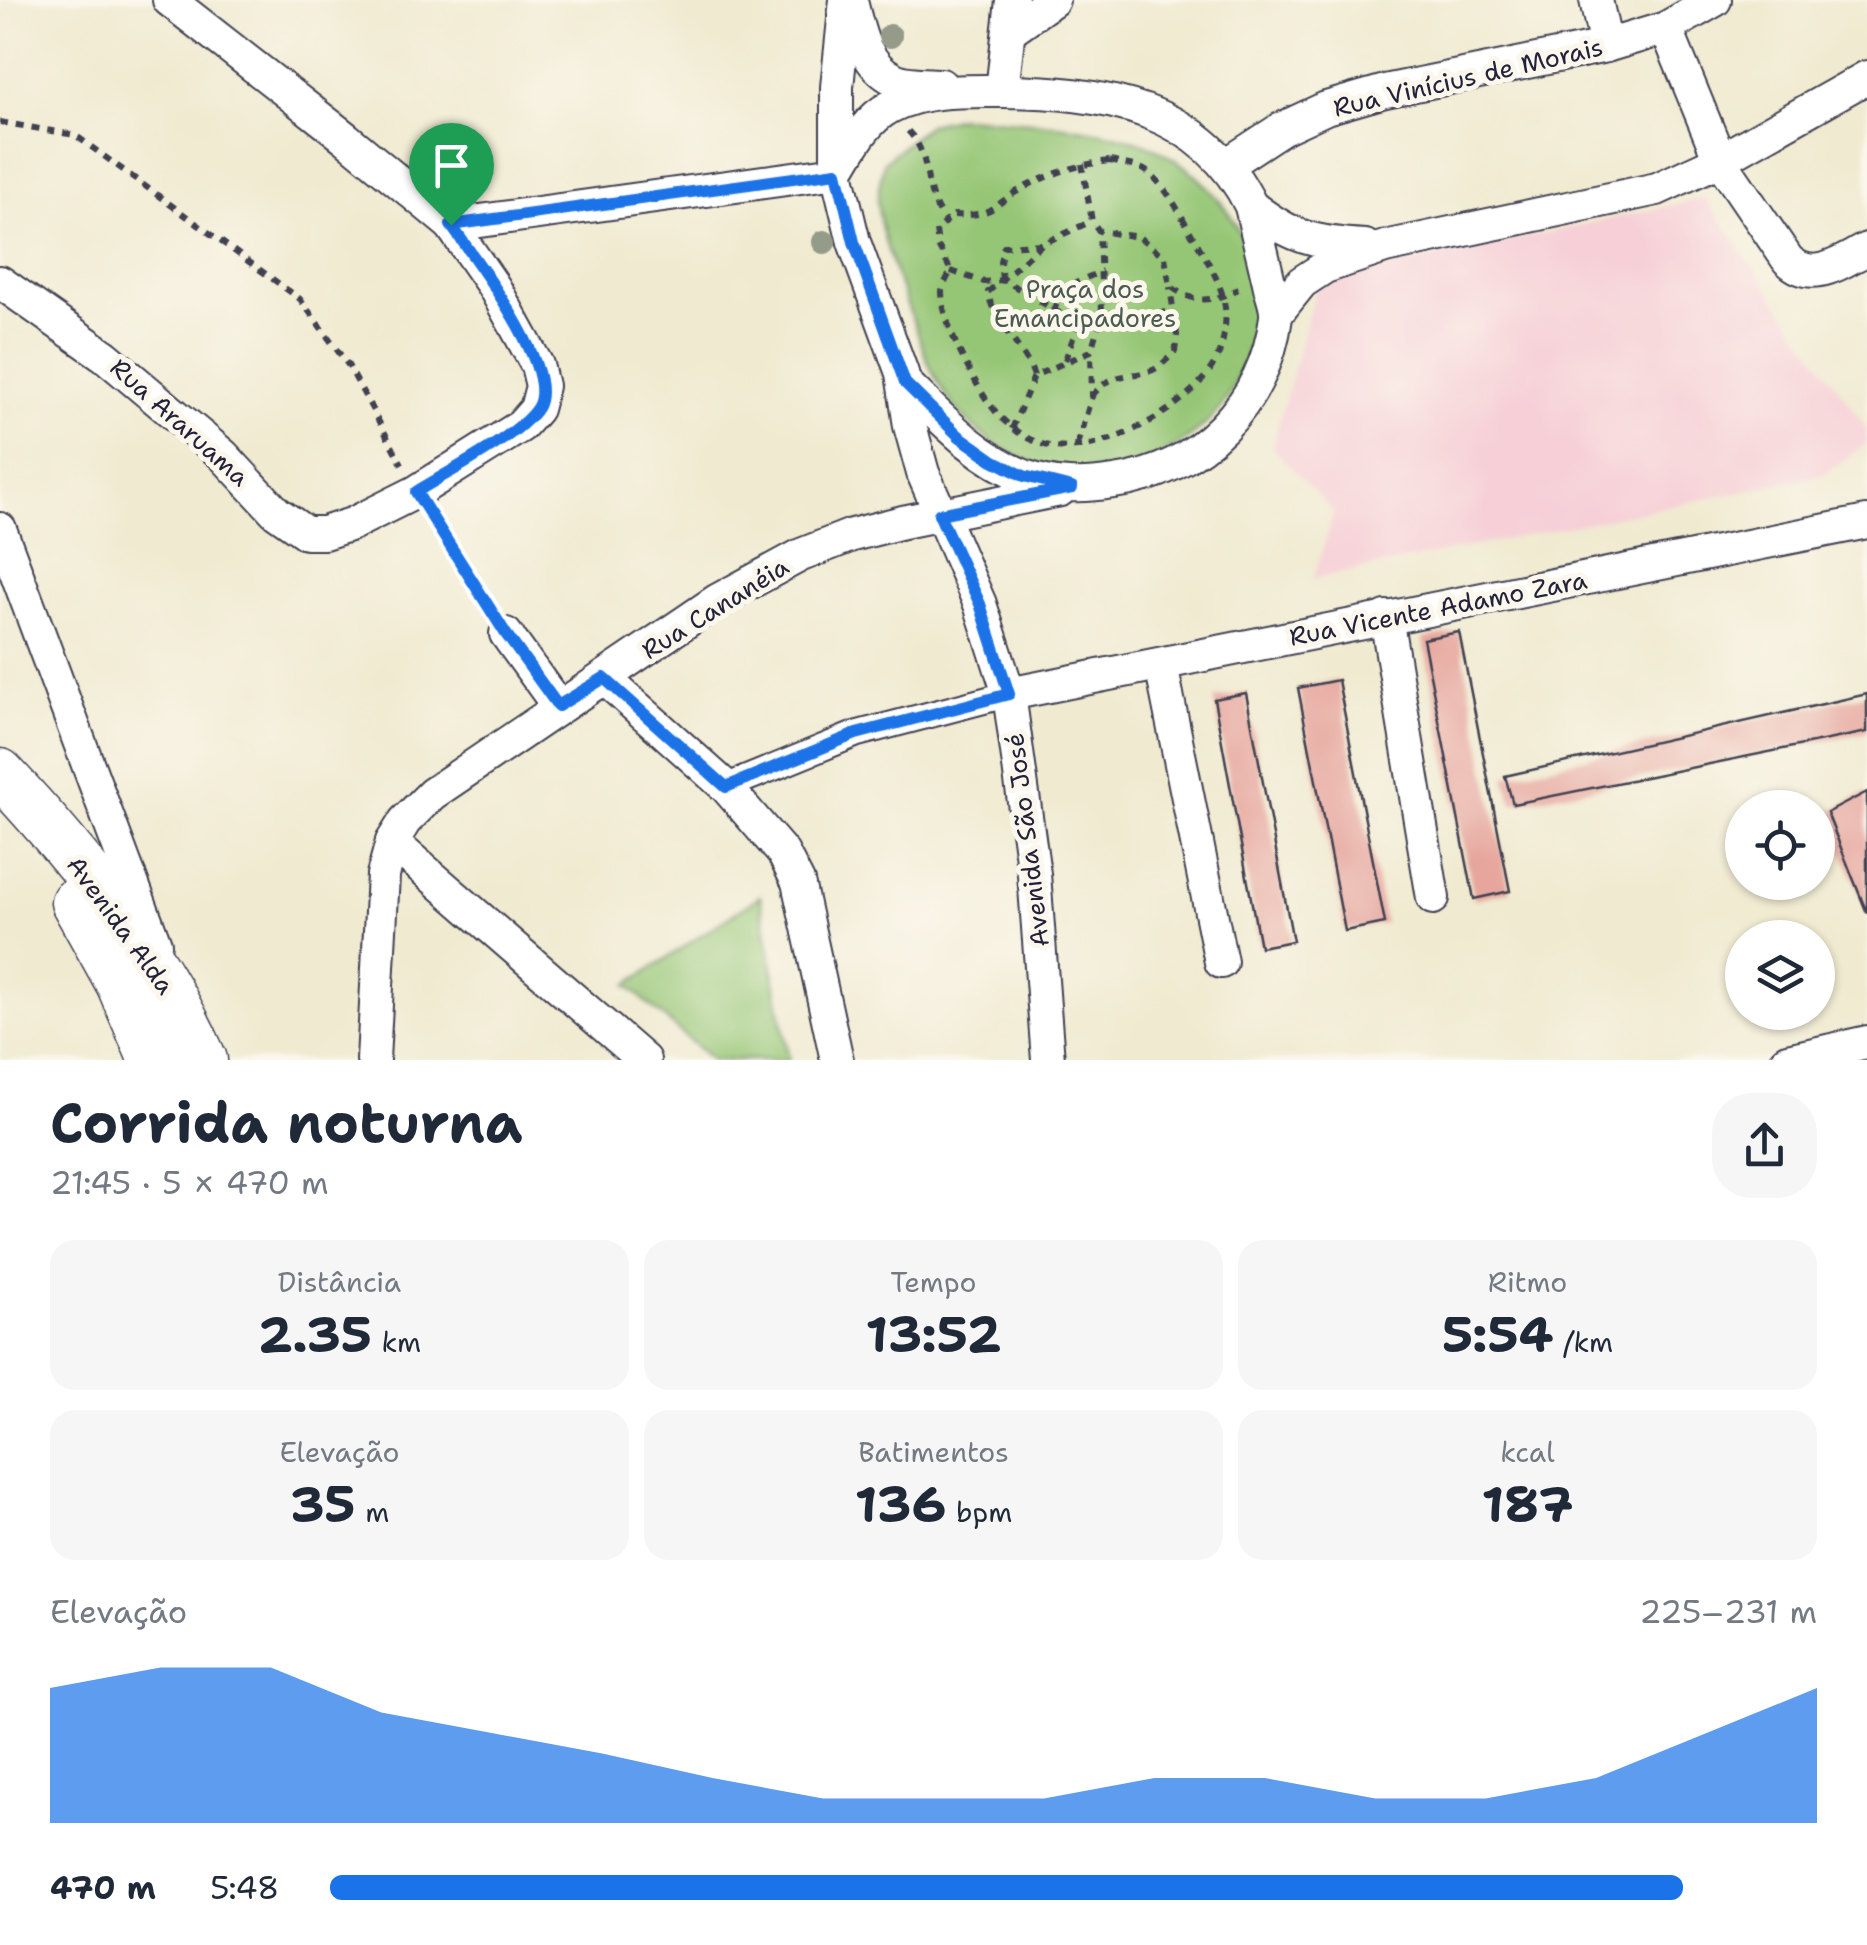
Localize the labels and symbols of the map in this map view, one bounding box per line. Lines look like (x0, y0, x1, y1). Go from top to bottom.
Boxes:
street label: Rua Vinícius de Morais (1330, 29, 1606, 125)
pin (409, 123, 494, 226)
park label: Praça dos Emancipadores (994, 272, 1176, 335)
street label: Rua Araruama (103, 350, 257, 494)
street label: Rua Cananéia (635, 549, 795, 667)
street label: Rua Vicente Adamo Zara (1286, 562, 1590, 654)
street label: Avenida São José (997, 731, 1057, 949)
street label: Avenida Alda (59, 849, 183, 1001)

